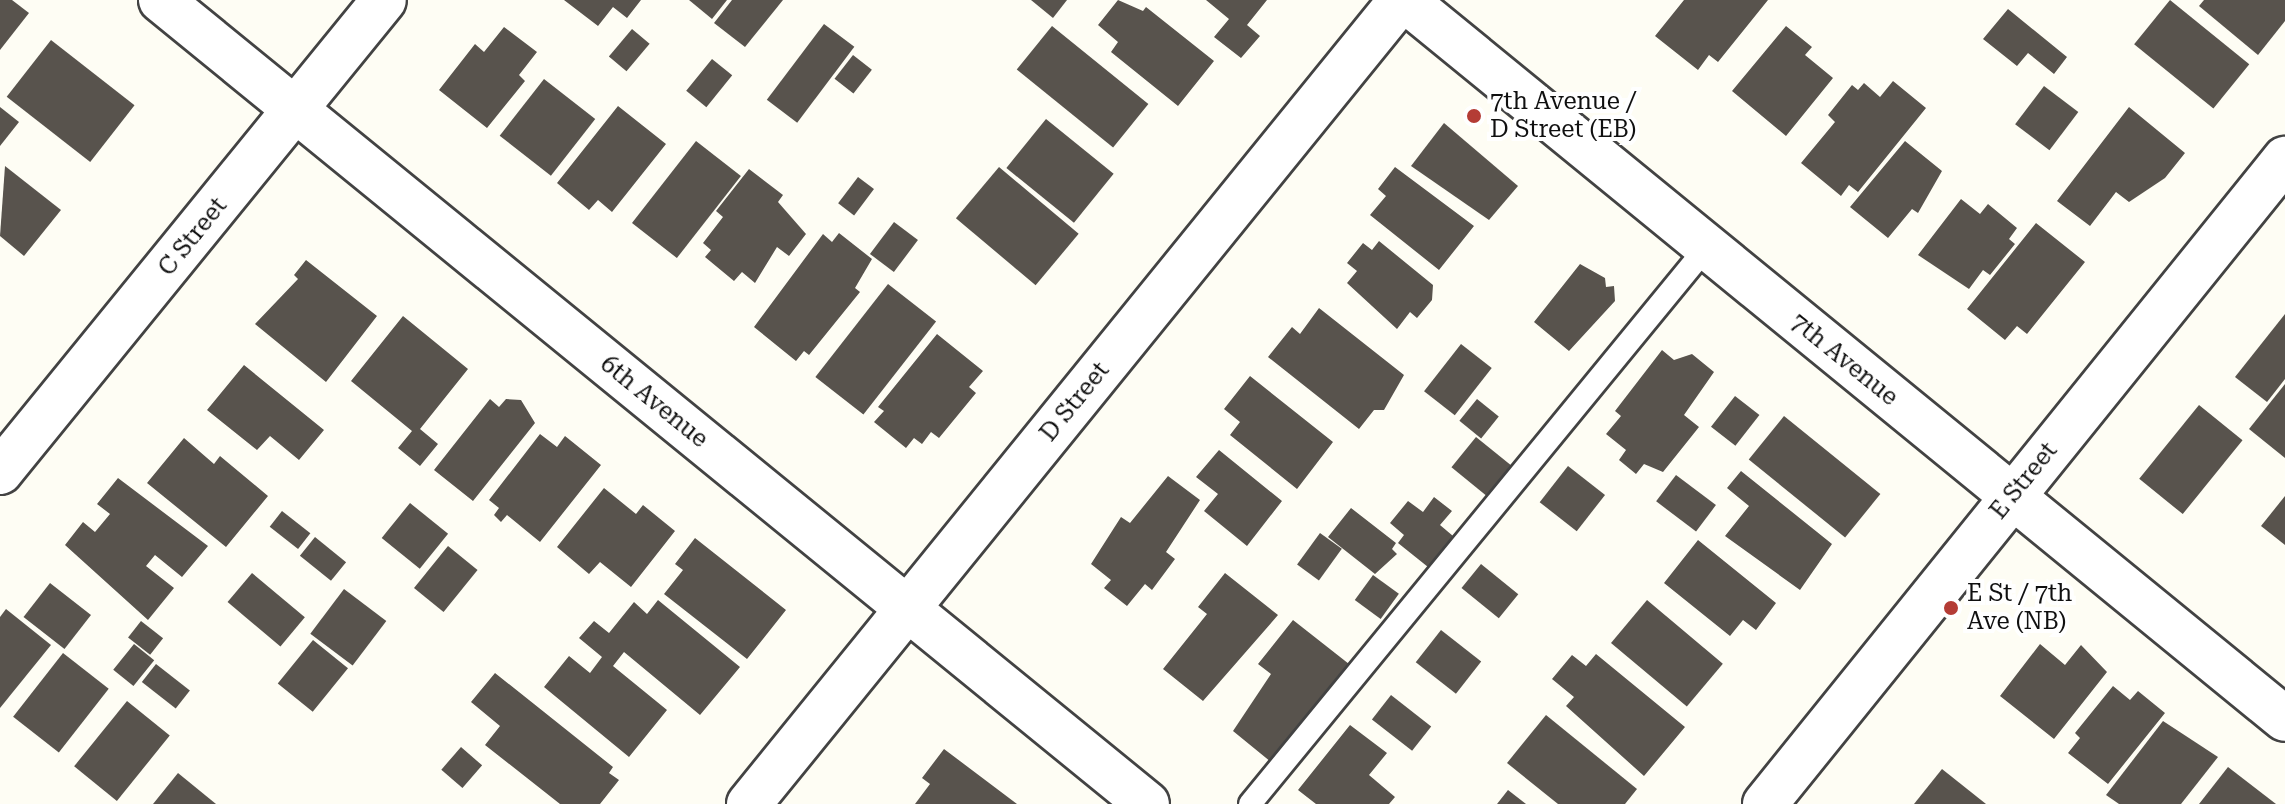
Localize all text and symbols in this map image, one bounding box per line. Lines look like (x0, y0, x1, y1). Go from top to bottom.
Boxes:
place label: 7th Avenue / D Street (EB) (1490, 88, 1636, 144)
marker: 7th Avenue / D Street (EB) (1465, 107, 1483, 125)
street label: C Street (153, 192, 233, 282)
street label: 7th Avenue (1784, 308, 1904, 412)
street label: 6th Avenue (594, 350, 714, 454)
street label: D Street (1034, 357, 1116, 447)
street label: E Street (1984, 437, 2064, 525)
place label: E St / 7th Ave (NB) (1967, 580, 2072, 636)
marker: E St / 7th Ave (NB) (1942, 599, 1960, 617)

